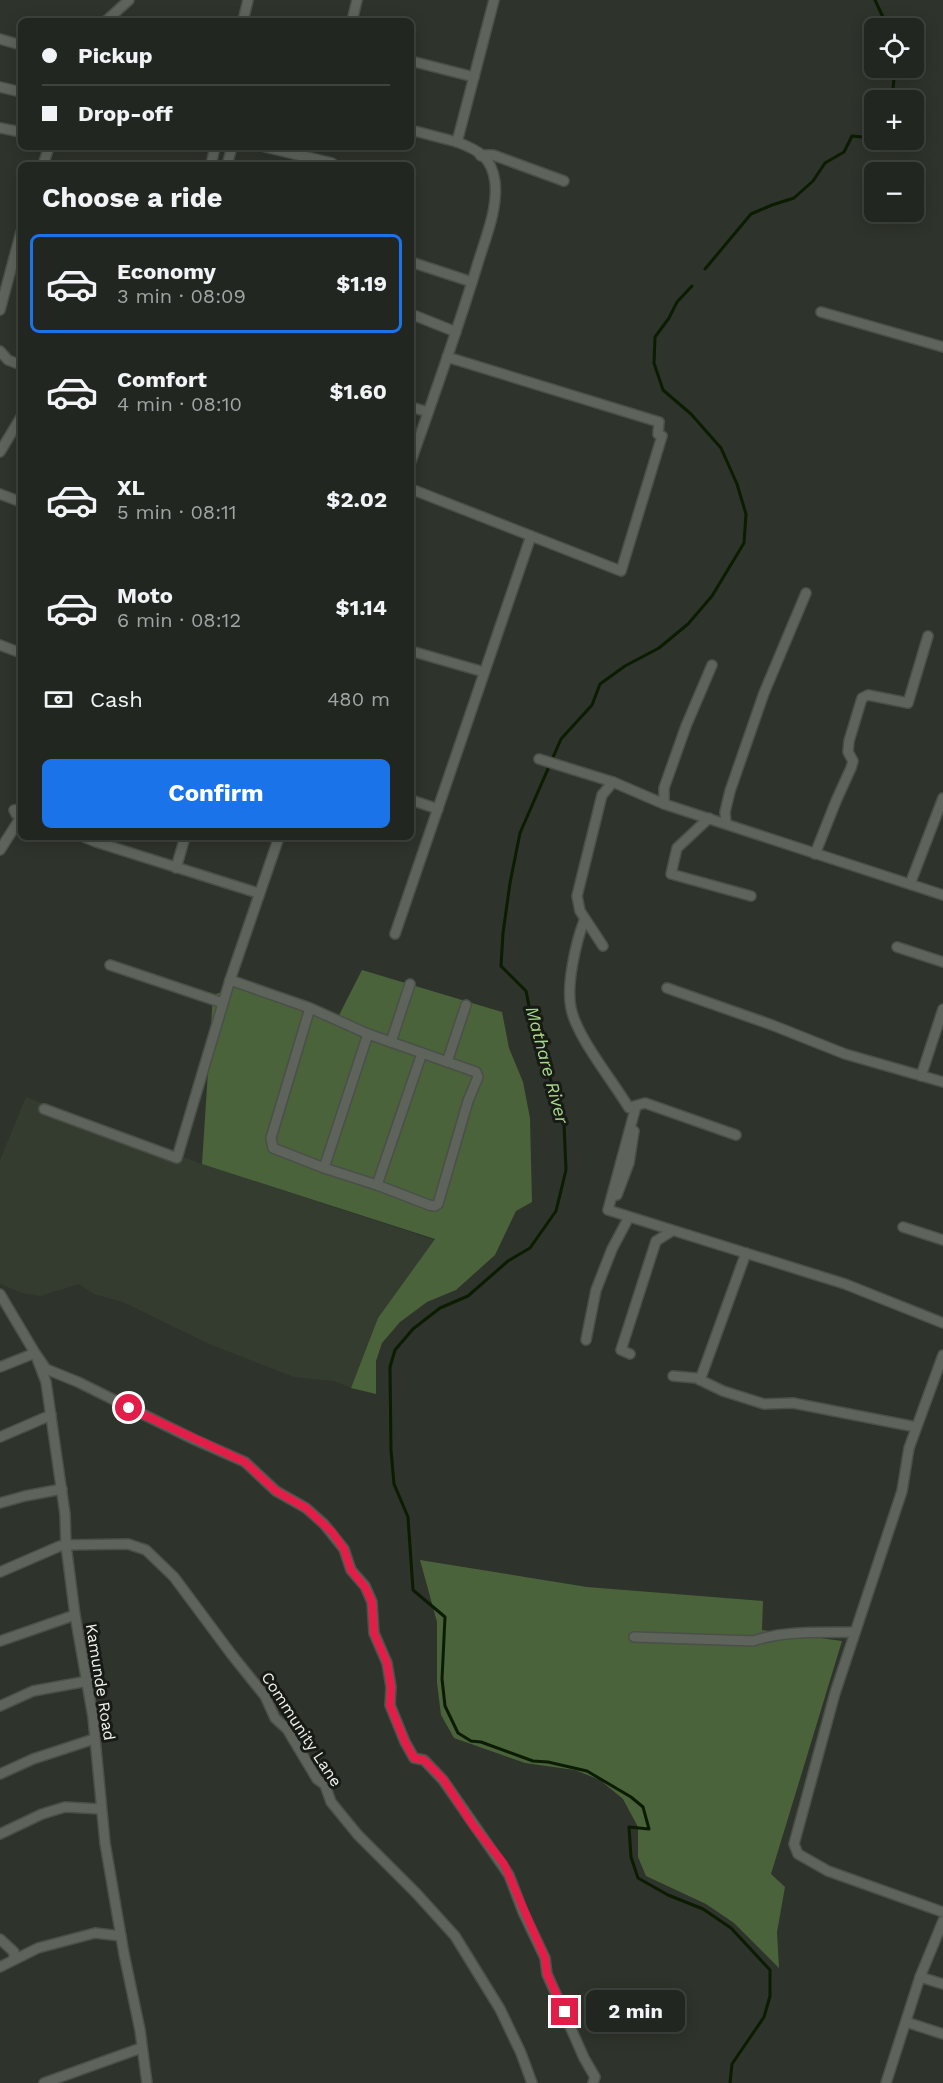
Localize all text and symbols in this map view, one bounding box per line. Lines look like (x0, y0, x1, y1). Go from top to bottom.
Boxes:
map controls (864, 18, 924, 222)
button: locate (864, 18, 924, 78)
text: Pickup (78, 43, 153, 68)
button: + (864, 90, 924, 150)
text: Drop-off (78, 101, 173, 126)
button: − (864, 162, 924, 222)
text: Choose a ride (42, 182, 222, 214)
icon: car (45, 257, 99, 311)
text: Economy (117, 259, 216, 284)
text: $1.19 (336, 271, 387, 296)
text: 3 min · 08:09 (117, 284, 246, 308)
icon: car (45, 365, 99, 419)
text: Comfort (117, 367, 207, 392)
text: $1.60 (329, 379, 387, 404)
text: 4 min · 08:10 (117, 392, 242, 416)
icon: car (45, 473, 99, 527)
text: XL (117, 475, 145, 500)
text: $2.02 (326, 487, 387, 512)
text: 5 min · 08:11 (117, 500, 237, 524)
icon: car (45, 581, 99, 635)
text: Moto (117, 583, 173, 608)
text: $1.14 (336, 595, 387, 620)
text: 6 min · 08:12 (117, 608, 241, 632)
icon: cash (42, 683, 75, 716)
text: Cash (90, 687, 143, 712)
text: 480 m (327, 687, 390, 711)
button: Confirm (42, 759, 390, 828)
water label: Mathare River (522, 1004, 573, 1127)
route start (115, 1394, 142, 1421)
street label: Kamunde Road (82, 1622, 119, 1742)
street label: Community Lane (257, 1668, 346, 1790)
callout: 2 min (586, 1991, 685, 2033)
route end (551, 1998, 578, 2025)
text: 2 min (608, 1999, 663, 2023)

